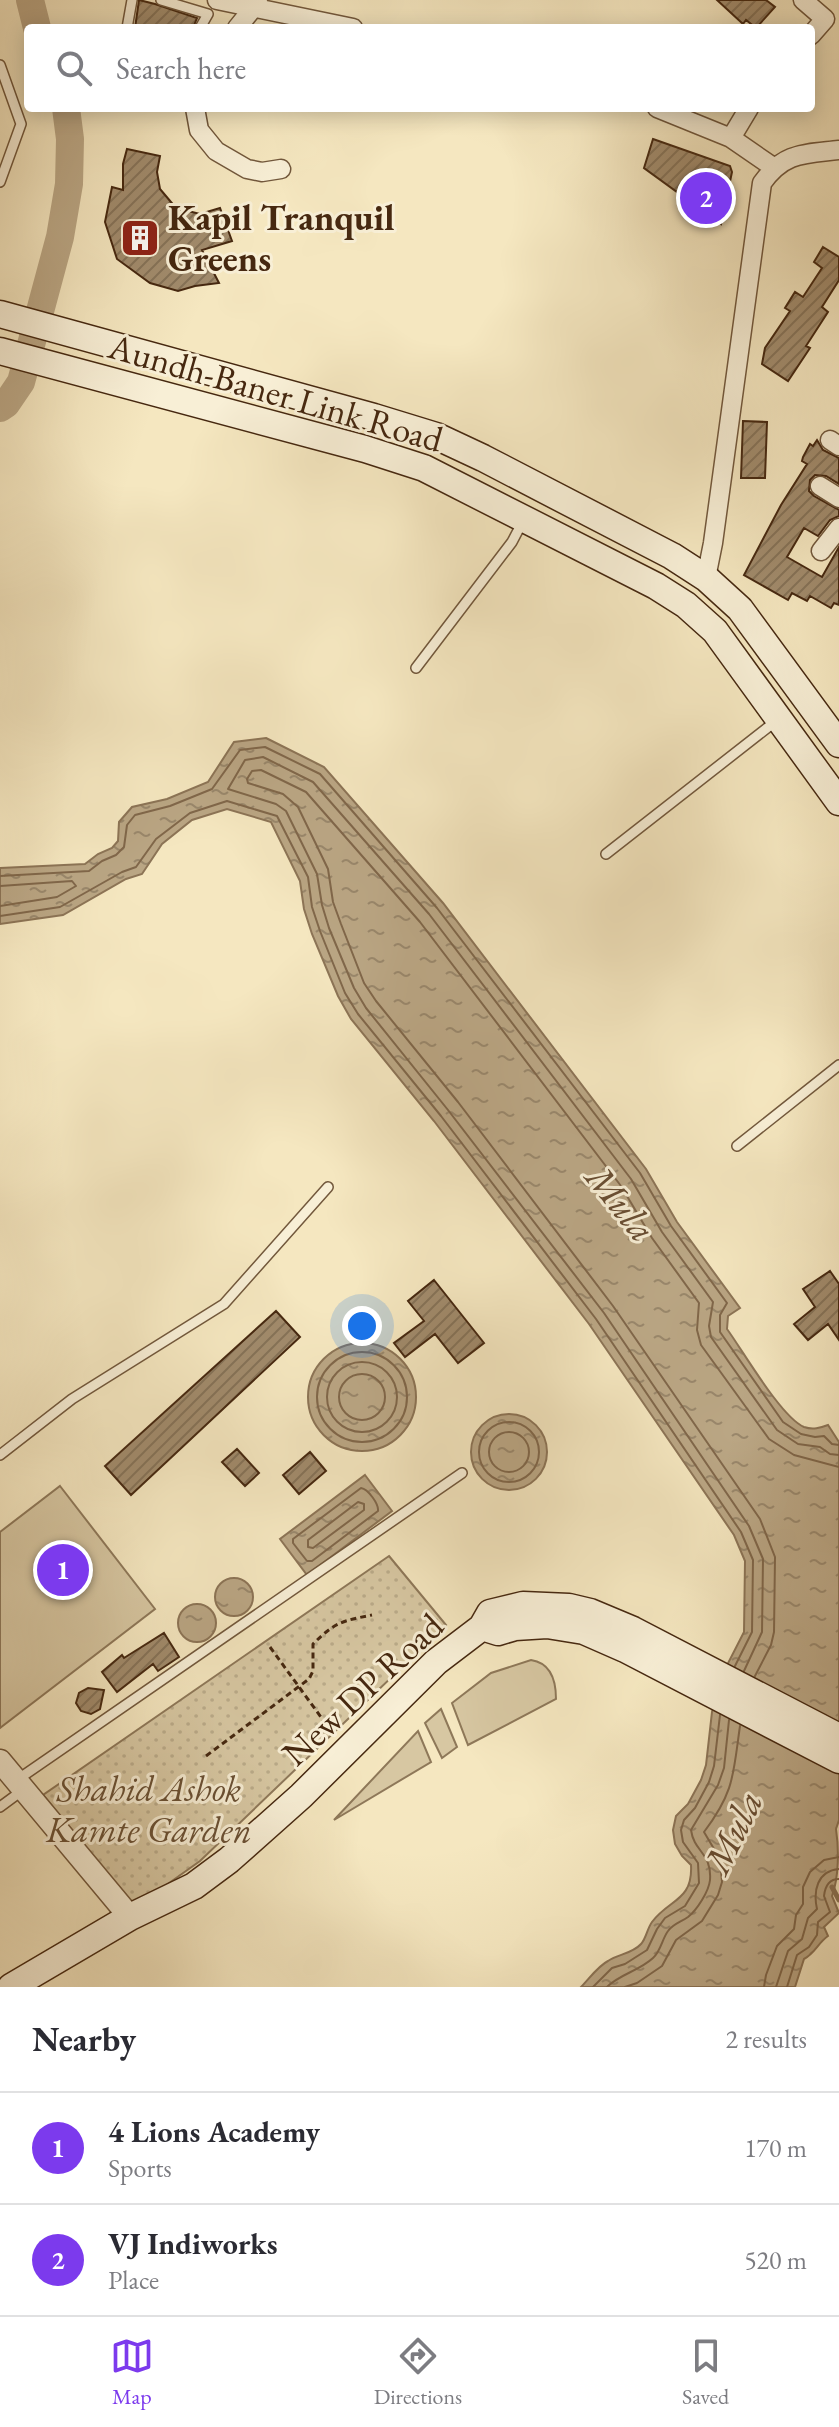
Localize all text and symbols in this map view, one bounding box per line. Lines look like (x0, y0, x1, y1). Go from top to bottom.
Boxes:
search box (24, 24, 815, 112)
icon: search (52, 46, 96, 90)
text: Search here (116, 49, 246, 88)
pin: 2 (680, 168, 732, 228)
place label: Kapil Tranquil Greens (168, 194, 394, 282)
building icon: Kapil Tranquil Greens (119, 217, 161, 259)
street label: Aundh-Baner Link Road (102, 322, 449, 463)
water label: Mula (574, 1152, 667, 1251)
your location (342, 1306, 382, 1346)
pin: 1 (37, 1540, 89, 1600)
street label: New DP Road (272, 1602, 454, 1776)
park label: Shahid Ashok Kamte Garden (45, 1765, 252, 1853)
water label: Mula (691, 1783, 773, 1883)
text: Nearby (32, 2017, 136, 2061)
text: 2 results (726, 2022, 807, 2056)
text: 4 Lions Academy (108, 2112, 320, 2151)
text: 1 (51, 2131, 65, 2165)
text: 170 m (744, 2131, 807, 2165)
text: Sports (108, 2151, 172, 2185)
text: VJ Indiworks (108, 2224, 277, 2263)
text: 2 (51, 2243, 65, 2277)
text: 520 m (744, 2243, 807, 2277)
text: Place (108, 2263, 159, 2297)
tab: Map (110, 2334, 154, 2411)
tab: Directions (374, 2334, 462, 2411)
tab: Saved (682, 2334, 729, 2411)

